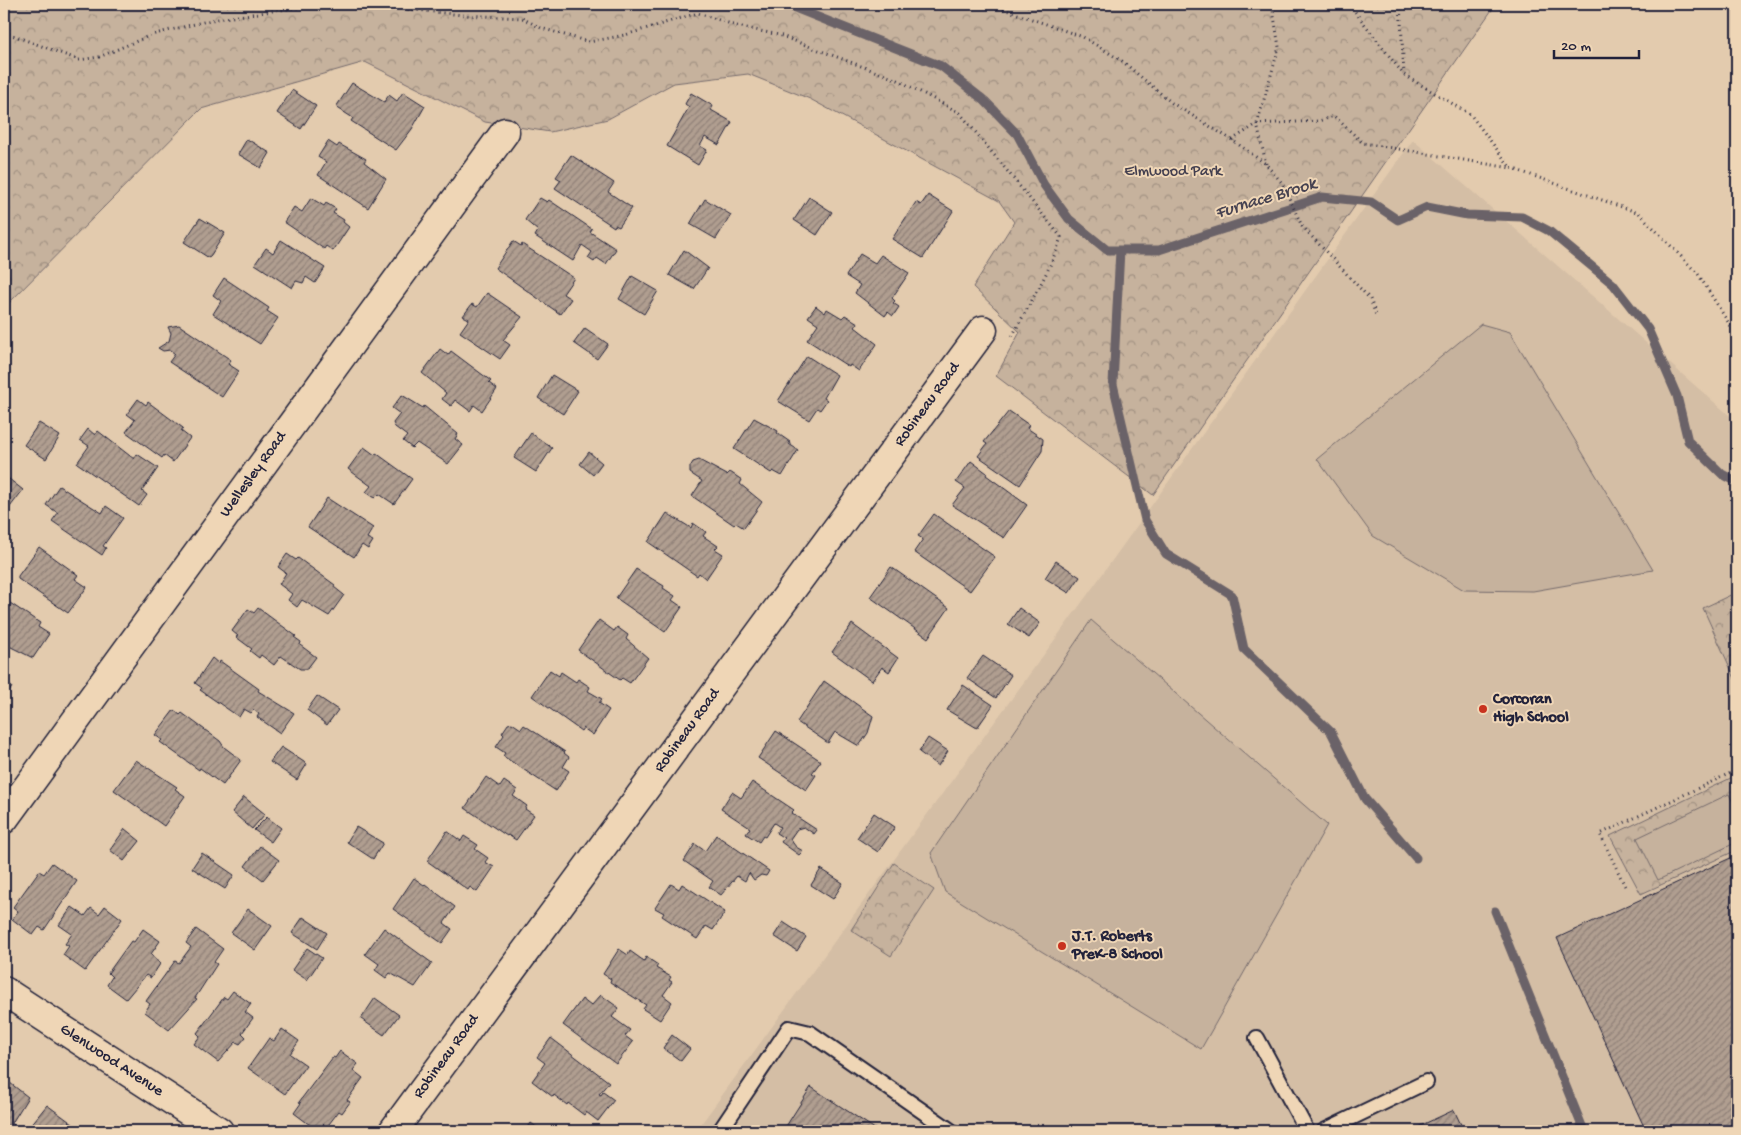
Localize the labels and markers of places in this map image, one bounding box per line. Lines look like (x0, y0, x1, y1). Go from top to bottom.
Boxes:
place label: Corcoran High School (1492, 691, 1569, 728)
marker: Corcoran High School (1477, 703, 1489, 715)
place label: J.T. Roberts PreK-8 School (1071, 928, 1163, 965)
marker: J.T. Roberts PreK-8 School (1056, 940, 1068, 952)

